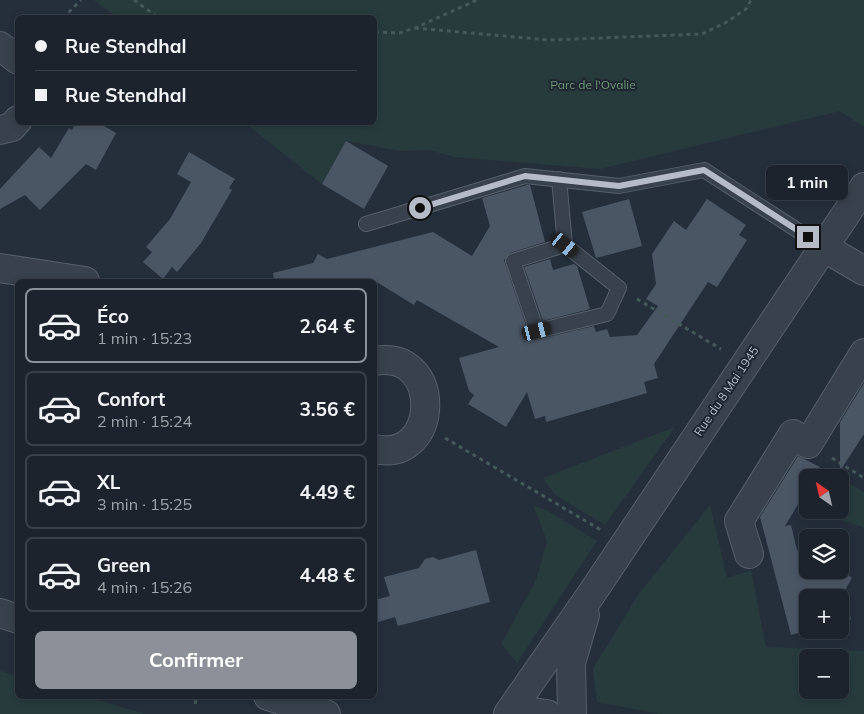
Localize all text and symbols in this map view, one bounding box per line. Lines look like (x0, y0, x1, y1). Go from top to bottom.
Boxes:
text: Rue Stendhal (65, 34, 186, 58)
park label: Parc de l'Ovalie (550, 77, 636, 92)
text: Rue Stendhal (65, 83, 186, 107)
callout: 1 min (767, 164, 849, 200)
text: 1 min (786, 172, 828, 192)
route start (409, 197, 431, 219)
route end (797, 226, 819, 248)
car (548, 230, 581, 260)
icon: car (37, 303, 82, 348)
text: Éco (97, 304, 129, 328)
text: 2.64 € (299, 314, 355, 338)
car (520, 320, 553, 342)
text: 1 min · 15:23 (97, 328, 192, 348)
street label: Rue du 8 Mai 1945 (690, 343, 762, 439)
icon: car (37, 386, 82, 431)
text: Confort (97, 387, 165, 411)
text: 3.56 € (299, 397, 355, 421)
text: 2 min · 15:24 (97, 411, 192, 431)
icon: car (37, 469, 82, 514)
north arrow (799, 469, 849, 519)
map controls (799, 469, 849, 699)
text: XL (97, 470, 120, 494)
text: 4.49 € (299, 480, 355, 504)
text: 3 min · 15:25 (97, 494, 192, 514)
button: layers (799, 529, 849, 579)
icon: car (37, 552, 82, 597)
text: Green (97, 553, 151, 577)
text: 4.48 € (299, 563, 355, 587)
text: 4 min · 15:26 (97, 577, 192, 597)
button: + (799, 589, 849, 639)
button: Confirmer (35, 631, 357, 689)
button: − (799, 649, 849, 699)

